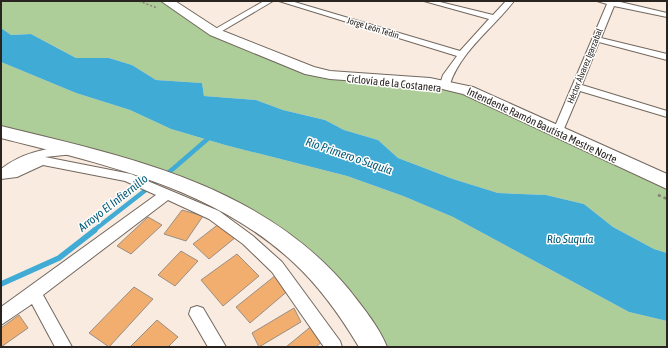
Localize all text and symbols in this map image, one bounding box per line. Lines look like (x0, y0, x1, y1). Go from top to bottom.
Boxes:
street label: Jorge León Tedin (346, 15, 400, 41)
street label: Héctor Álvarez Igarzabal (565, 26, 605, 105)
street label: Ciclovía de la Costanera (346, 72, 442, 94)
street label: Intendente Ramón Bautista Mestre Norte (465, 85, 619, 165)
water label: Río Primero o Suquía (304, 135, 395, 178)
water label: Arroyo El Infiernillo (75, 171, 151, 235)
water label: Río Suquía (547, 232, 594, 246)

